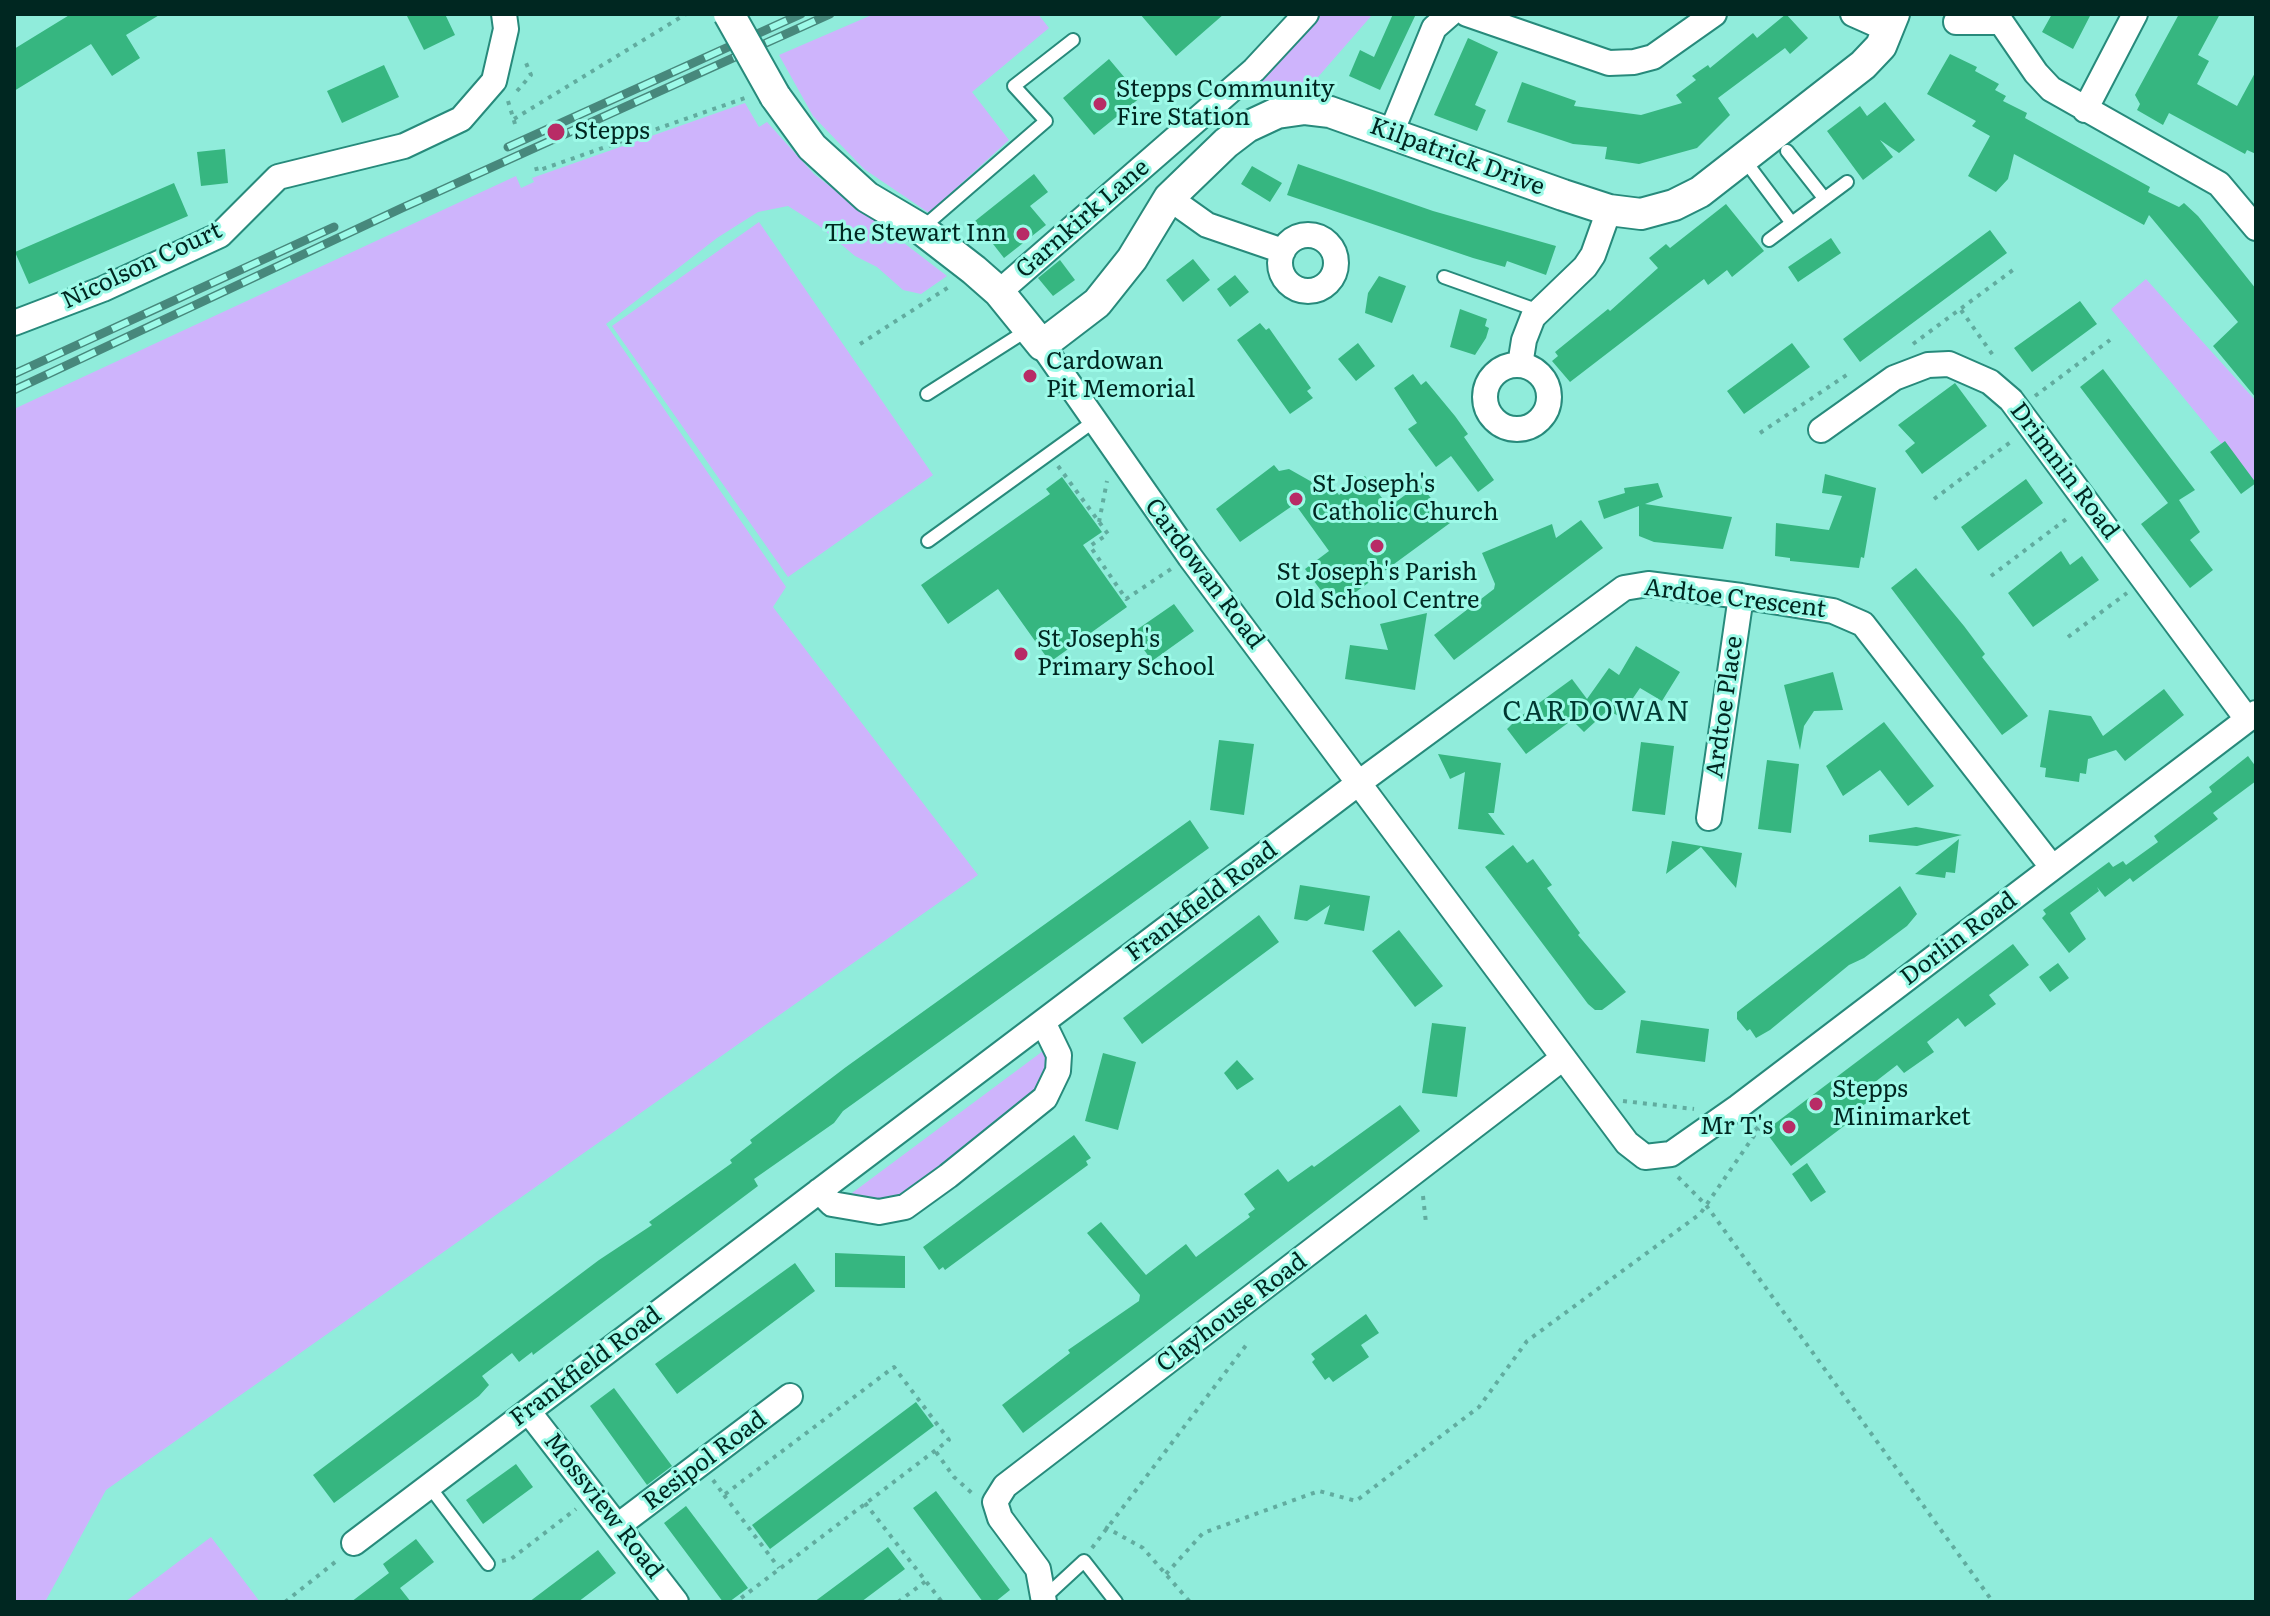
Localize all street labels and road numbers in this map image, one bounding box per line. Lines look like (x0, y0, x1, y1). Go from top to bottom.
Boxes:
street label: Kilpatrick Drive (1366, 112, 1548, 202)
street label: Garnkirk Lane (1011, 153, 1155, 285)
street label: Nicolson Court (57, 216, 227, 316)
street label: Drimnin Road (2003, 397, 2125, 545)
street label: Cardowan Road (1138, 493, 1270, 655)
street label: Ardtoe Crescent (1642, 574, 1828, 624)
street label: Ardtoe Place (1701, 634, 1749, 780)
street label: Frankfield Road (1121, 836, 1283, 968)
street label: Dorlin Road (1895, 886, 2023, 992)
street label: Clayhouse Road (1151, 1247, 1313, 1379)
street label: Frankfield Road (505, 1301, 667, 1433)
street label: Resipol Road (638, 1405, 772, 1517)
street label: Mossview Road (537, 1427, 669, 1585)

